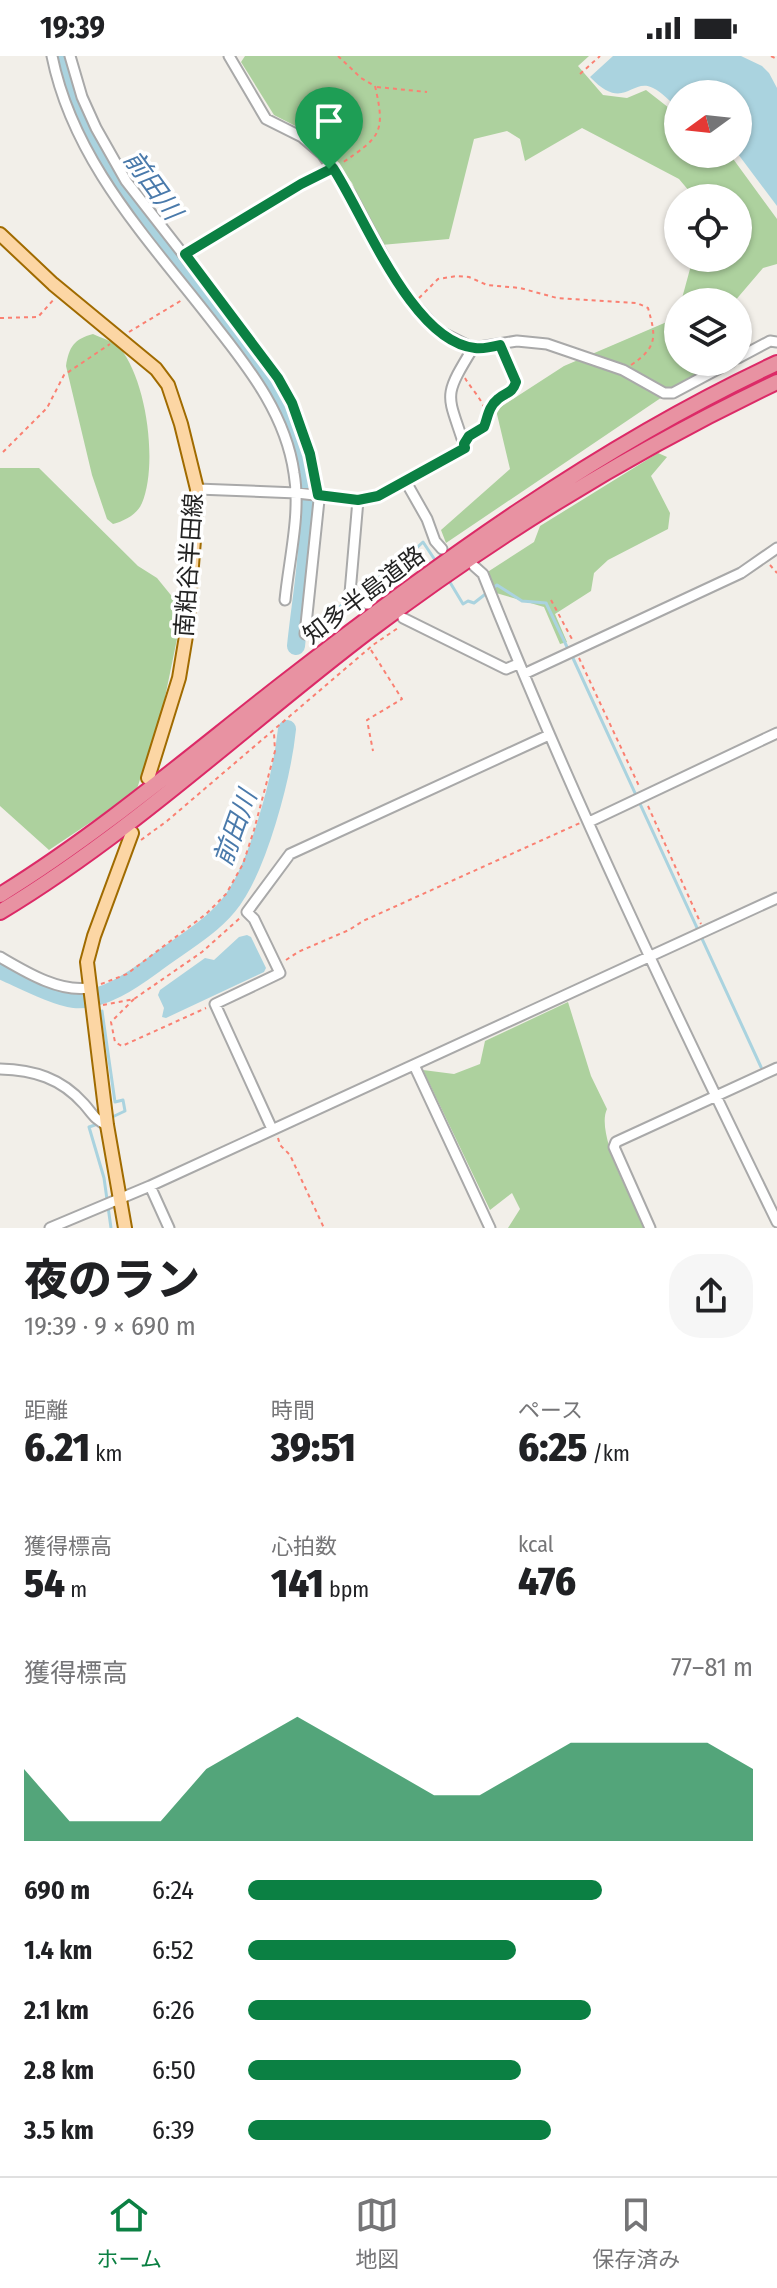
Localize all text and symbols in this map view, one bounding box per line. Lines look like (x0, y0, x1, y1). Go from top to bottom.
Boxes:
text: 19:39 (40, 10, 105, 46)
north arrow (664, 80, 752, 168)
map controls (664, 80, 752, 376)
pin (295, 87, 363, 169)
icon: arrive (307, 99, 351, 143)
water label: 前田川 (117, 145, 190, 228)
button: locate (664, 184, 752, 272)
button: layers (664, 288, 752, 376)
street label: 南粕谷半田線 (170, 492, 208, 638)
street label: 知多半島道路 (298, 540, 430, 650)
water label: 前田川 (208, 783, 264, 870)
text: 夜のラン (24, 1254, 200, 1307)
button: share (669, 1254, 753, 1338)
text: 19:39 · 9 × 690 m (24, 1311, 196, 1342)
text: 距離 (24, 1397, 68, 1424)
text: 時間 (271, 1397, 315, 1424)
text: ペース (518, 1397, 583, 1424)
text: 6.21 (24, 1424, 90, 1472)
text: 39:51 (271, 1424, 356, 1472)
text: 6:25 (518, 1424, 587, 1472)
text: km (90, 1440, 122, 1467)
text: /km (587, 1440, 630, 1467)
text: kcal (518, 1531, 554, 1558)
text: 獲得標高 (24, 1533, 112, 1560)
text: 心拍数 (271, 1533, 337, 1560)
text: 476 (518, 1558, 576, 1606)
text: 54 (24, 1560, 65, 1608)
text: 141 (271, 1560, 324, 1608)
text: m (65, 1576, 87, 1603)
text: bpm (324, 1576, 369, 1603)
text: 77–81 m (671, 1652, 753, 1683)
text: 獲得標高 (24, 1658, 128, 1689)
text: 690 m (24, 1875, 90, 1906)
text: 6:24 (152, 1875, 194, 1906)
text: 1.4 km (24, 1935, 92, 1966)
text: 6:52 (152, 1935, 194, 1966)
text: 2.1 km (24, 1995, 89, 2026)
text: 6:26 (152, 1995, 195, 2026)
text: 2.8 km (24, 2055, 94, 2086)
text: 6:50 (152, 2055, 196, 2086)
text: 3.5 km (24, 2115, 94, 2146)
text: 6:39 (152, 2115, 195, 2146)
tab: ホーム (97, 2193, 162, 2273)
tab: 地図 (355, 2193, 399, 2273)
tab: 保存済み (592, 2193, 680, 2273)

